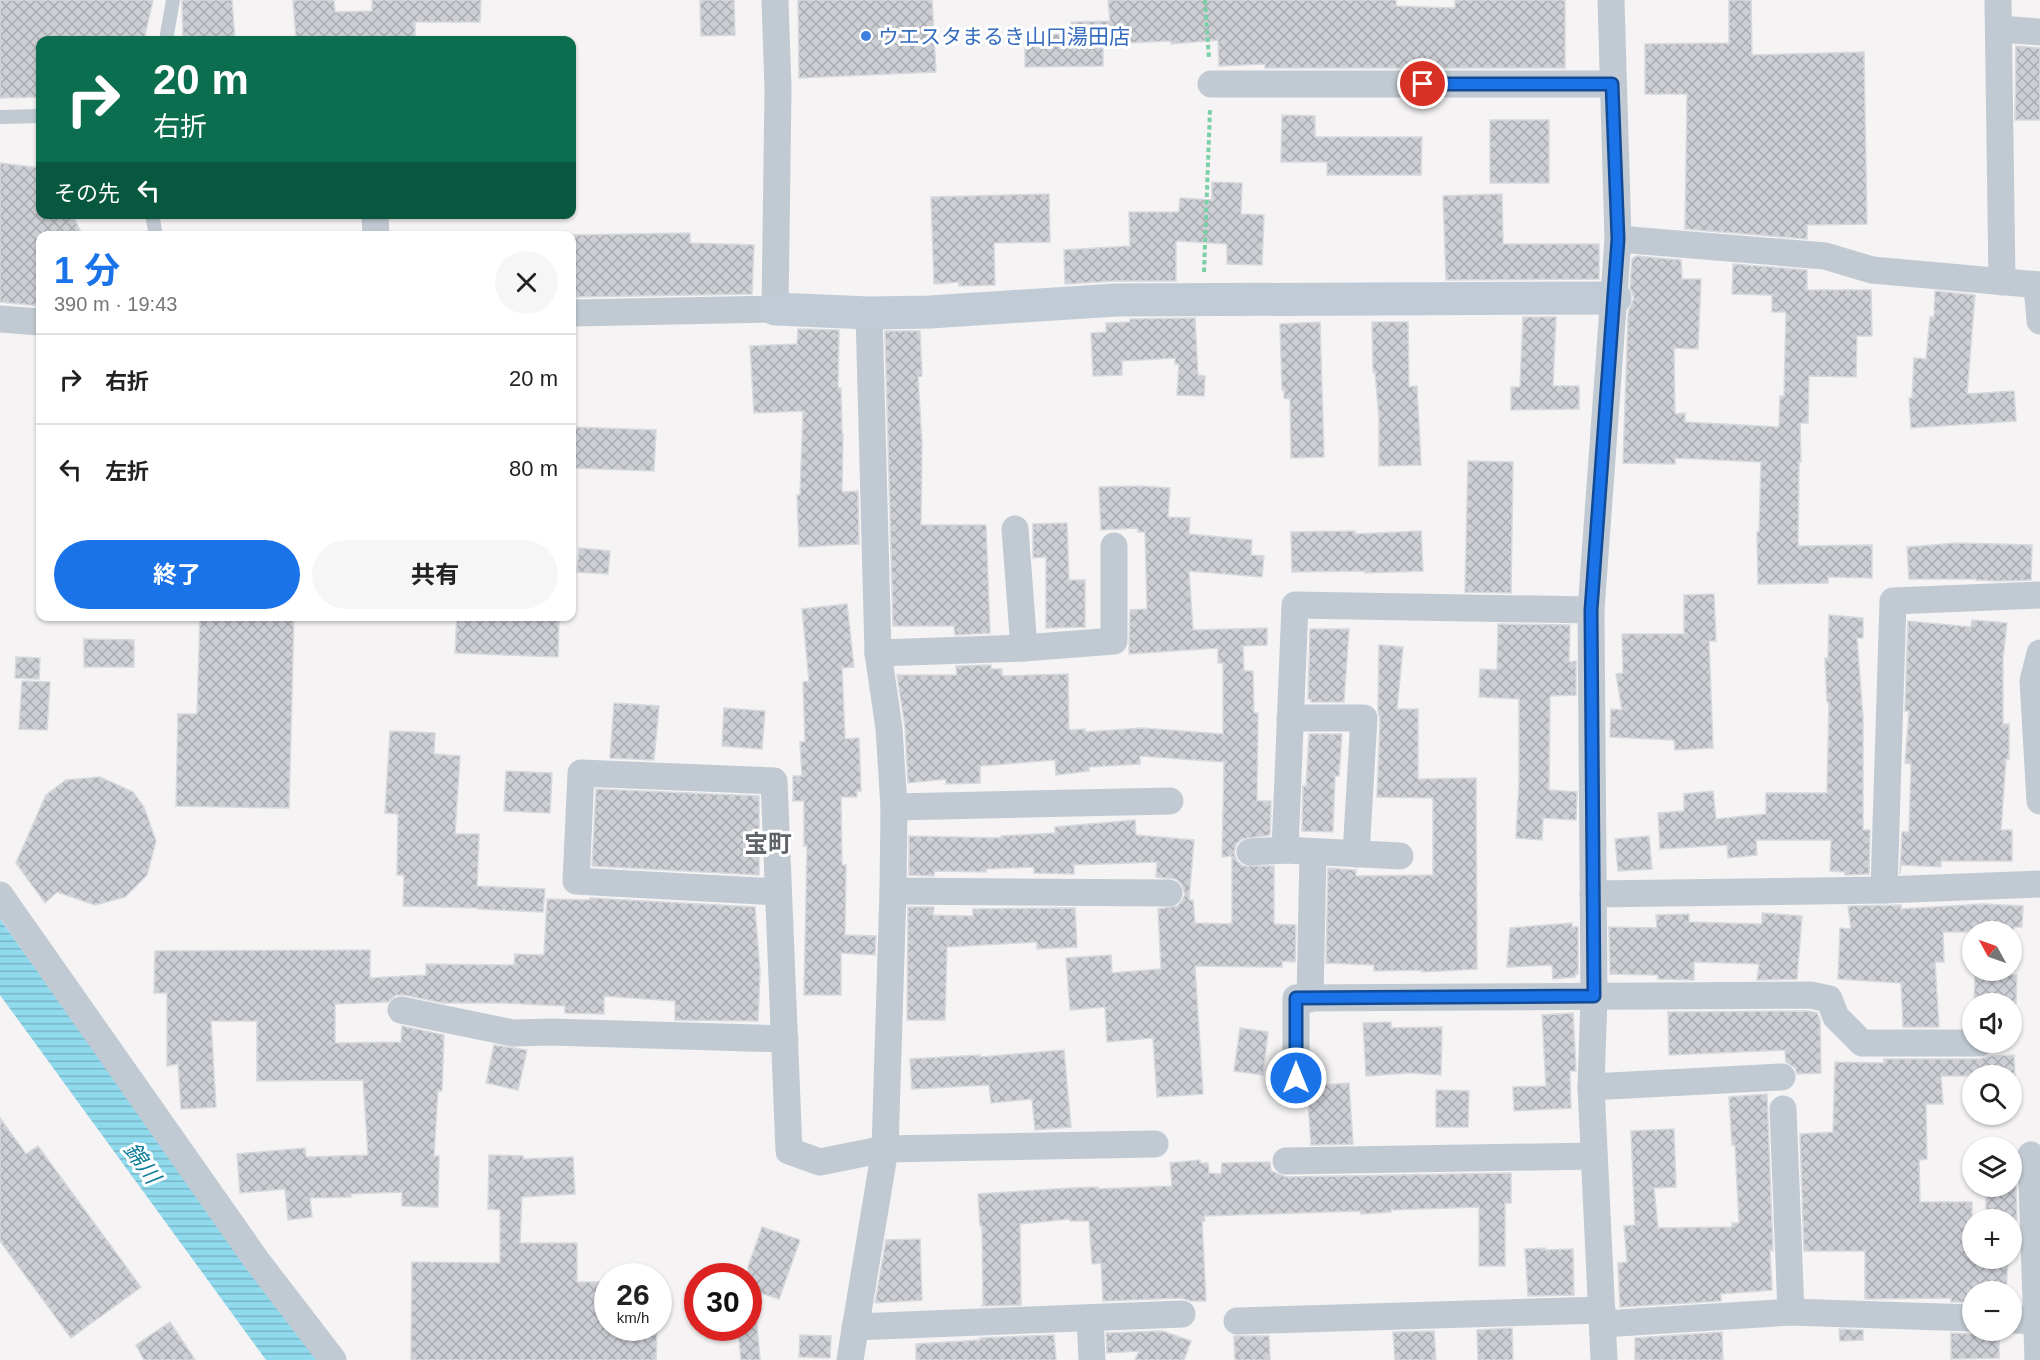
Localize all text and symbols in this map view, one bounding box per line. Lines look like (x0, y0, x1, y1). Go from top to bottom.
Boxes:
place label: ウエスタまるき山口湯田店 (878, 25, 1130, 48)
marker: ウエスタまるき山口湯田店 (859, 29, 873, 43)
text: 20 m (153, 56, 249, 103)
pin (1397, 58, 1448, 109)
icon: right (54, 60, 132, 138)
icon: arrive (1406, 67, 1439, 100)
text: 右折 (153, 112, 207, 142)
icon: left (132, 174, 165, 207)
text: その先 (54, 181, 120, 206)
text: 1 分 (54, 250, 120, 291)
button: close (495, 251, 558, 314)
text: 390 m · 19:43 (54, 293, 177, 315)
icon: right (54, 363, 87, 396)
text: 20 m (509, 366, 558, 391)
text: 右折 (105, 369, 149, 394)
icon: left (54, 453, 87, 486)
text: 80 m (509, 456, 558, 481)
text: 左折 (105, 459, 149, 484)
button: 終了 (54, 540, 300, 609)
button: 共有 (312, 540, 558, 609)
district label: 宝町 (744, 830, 792, 857)
north arrow (1962, 921, 2022, 981)
map controls (1962, 921, 2022, 1341)
button: sound (1962, 993, 2022, 1053)
position arrow (1264, 1046, 1328, 1110)
button: search (1962, 1065, 2022, 1125)
button: layers (1962, 1137, 2022, 1197)
water label: 錦川 (119, 1138, 166, 1190)
button: + (1962, 1209, 2022, 1269)
speed limit sign: 30 (684, 1263, 762, 1341)
text: 26 (616, 1278, 650, 1311)
button: − (1962, 1281, 2022, 1341)
text: km/h (617, 1309, 649, 1326)

